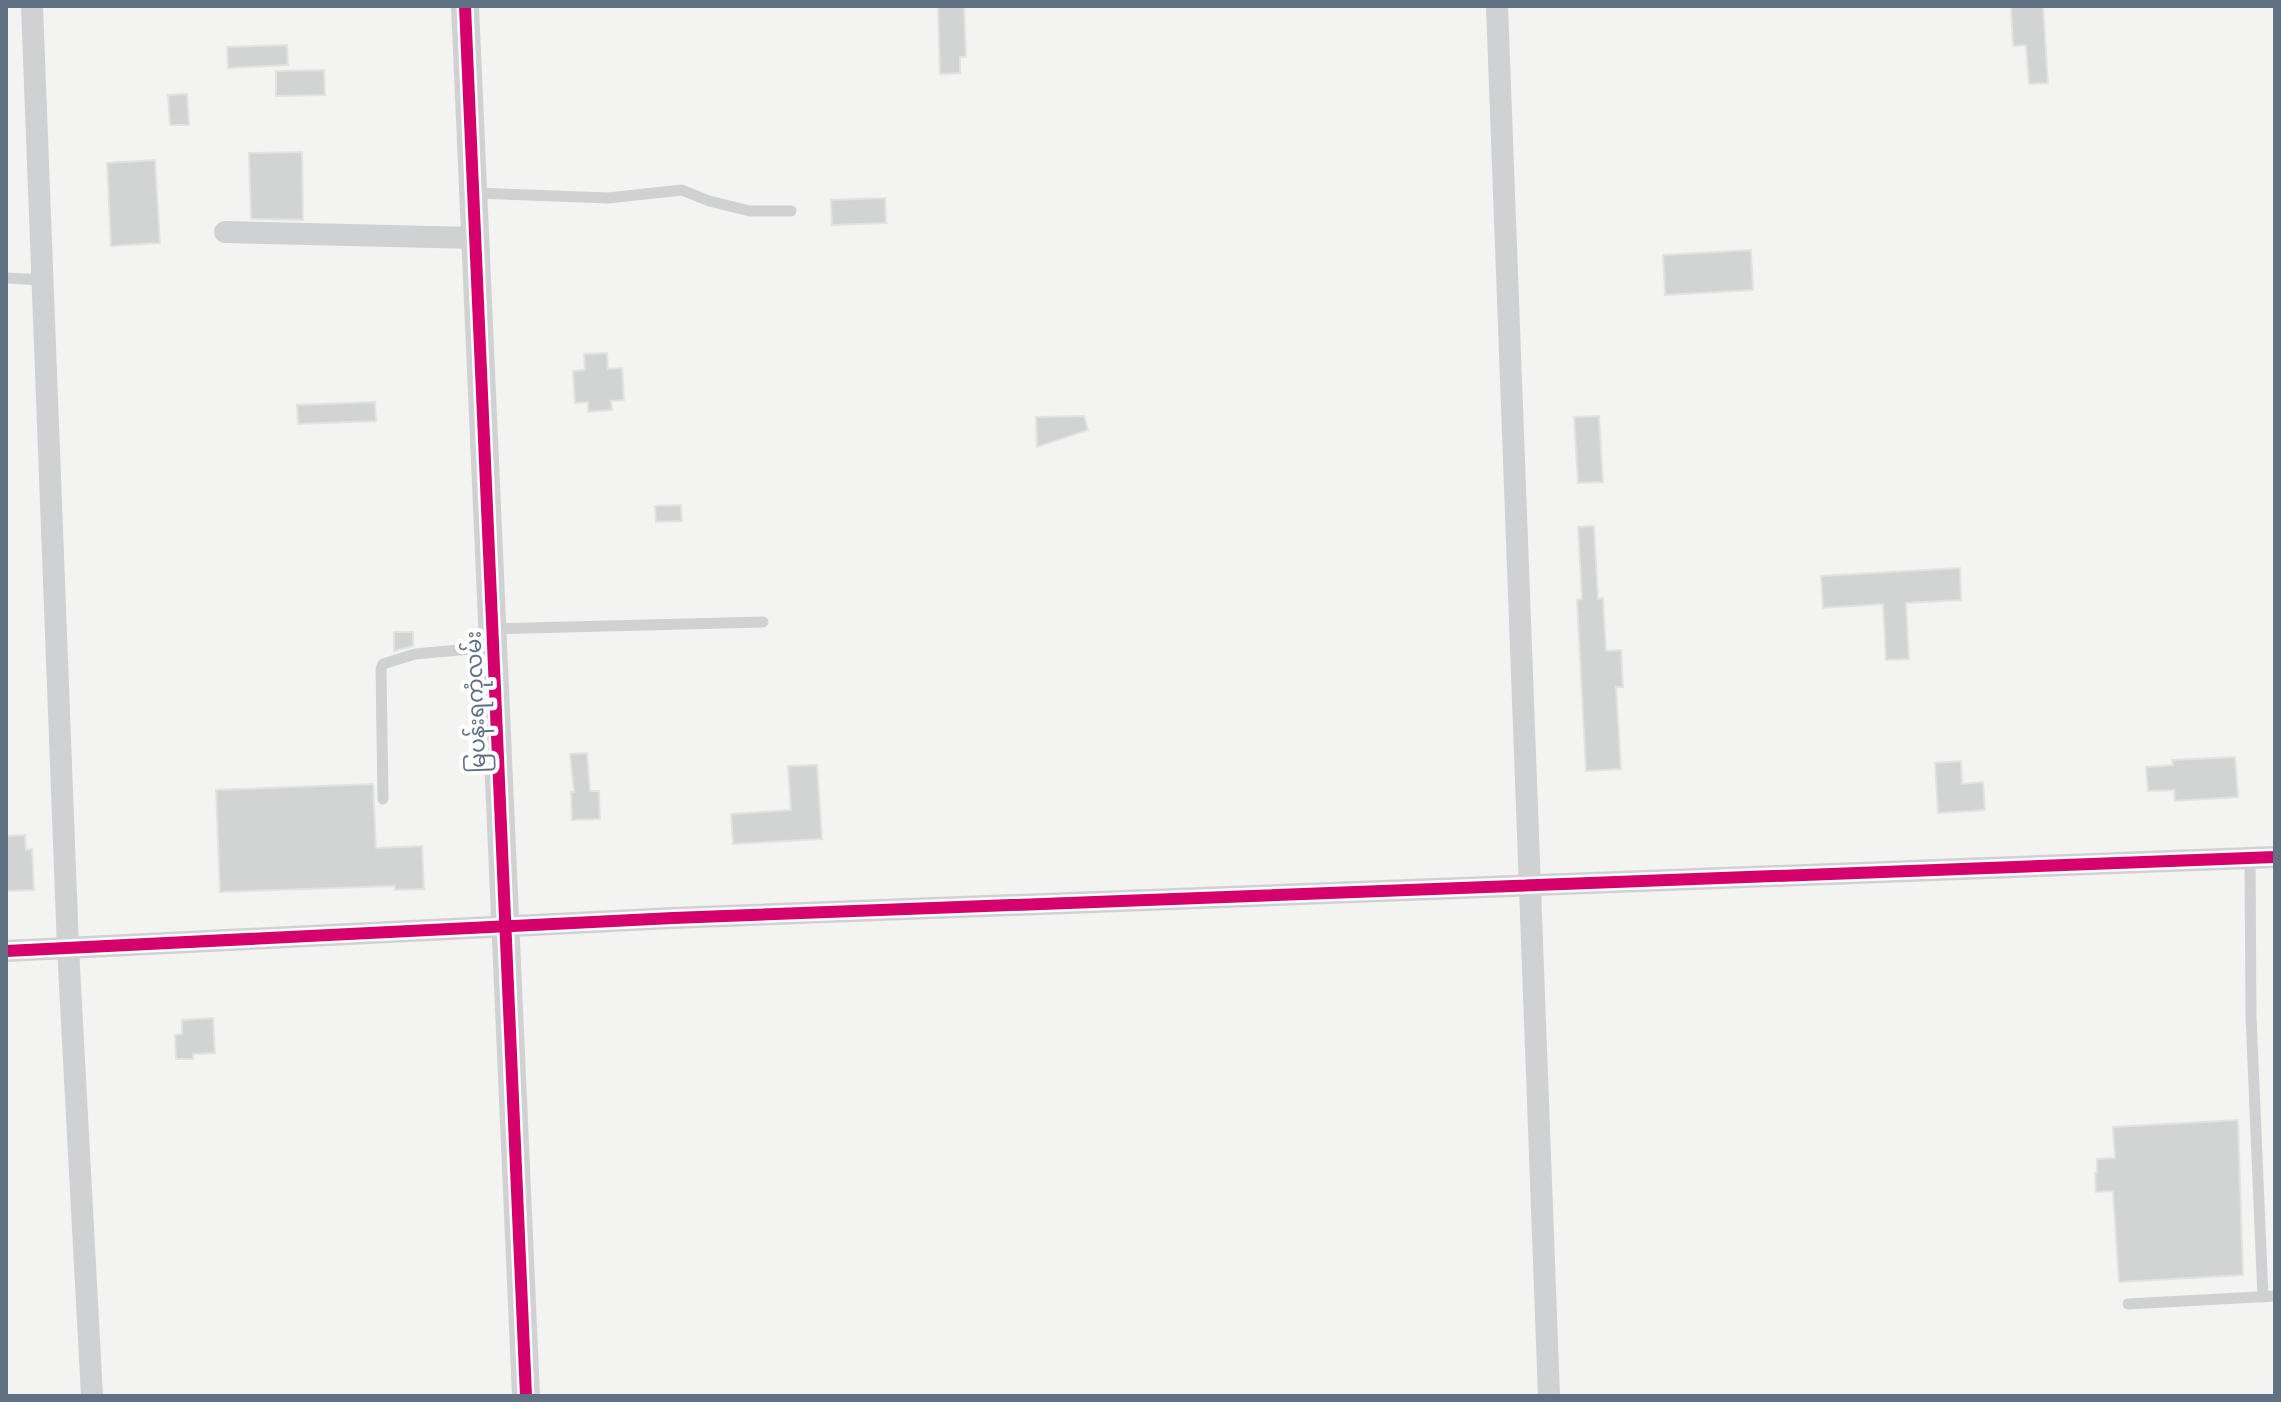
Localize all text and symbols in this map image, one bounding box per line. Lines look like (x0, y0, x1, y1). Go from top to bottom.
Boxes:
street label: မြပန်းရကုံလမ်း (456, 630, 495, 774)

